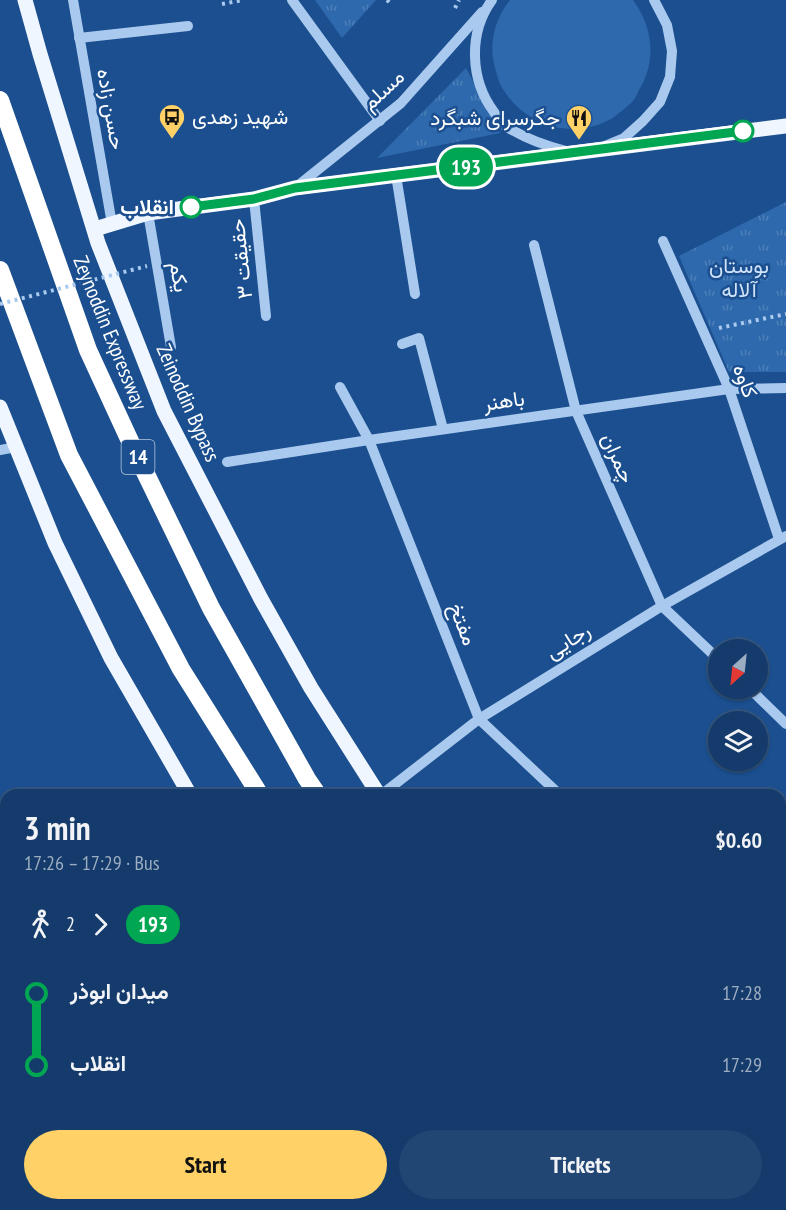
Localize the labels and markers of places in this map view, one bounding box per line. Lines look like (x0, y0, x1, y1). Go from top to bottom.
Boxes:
bus stop icon: شهید زهدی (157, 102, 187, 140)
place label: شهید زهدی (192, 103, 288, 130)
restaurant icon: جگرسرای شبگرد (564, 103, 594, 141)
place label: جگرسرای شبگرد (430, 104, 560, 131)
unlabelled marker (732, 120, 754, 142)
place label: انقلاب (120, 193, 174, 220)
marker: انقلاب (180, 196, 202, 218)

